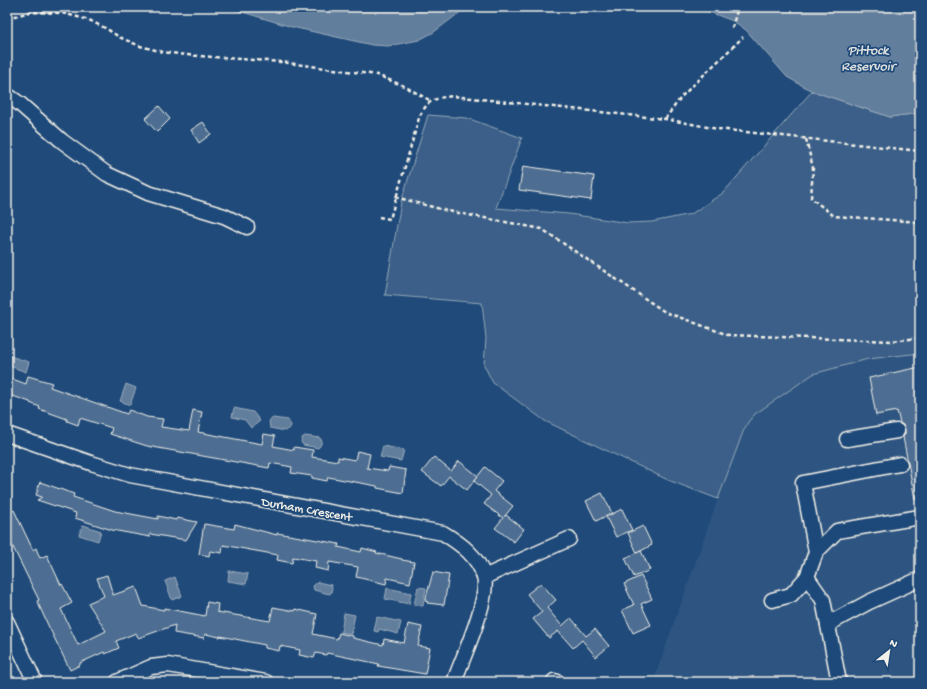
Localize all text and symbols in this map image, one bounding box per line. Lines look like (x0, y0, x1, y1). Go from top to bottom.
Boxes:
water label: Pittock Reservoir (841, 43, 898, 76)
street label: Durham Crescent (259, 495, 355, 526)
north arrow (869, 631, 909, 671)
text: N (887, 637, 899, 651)

